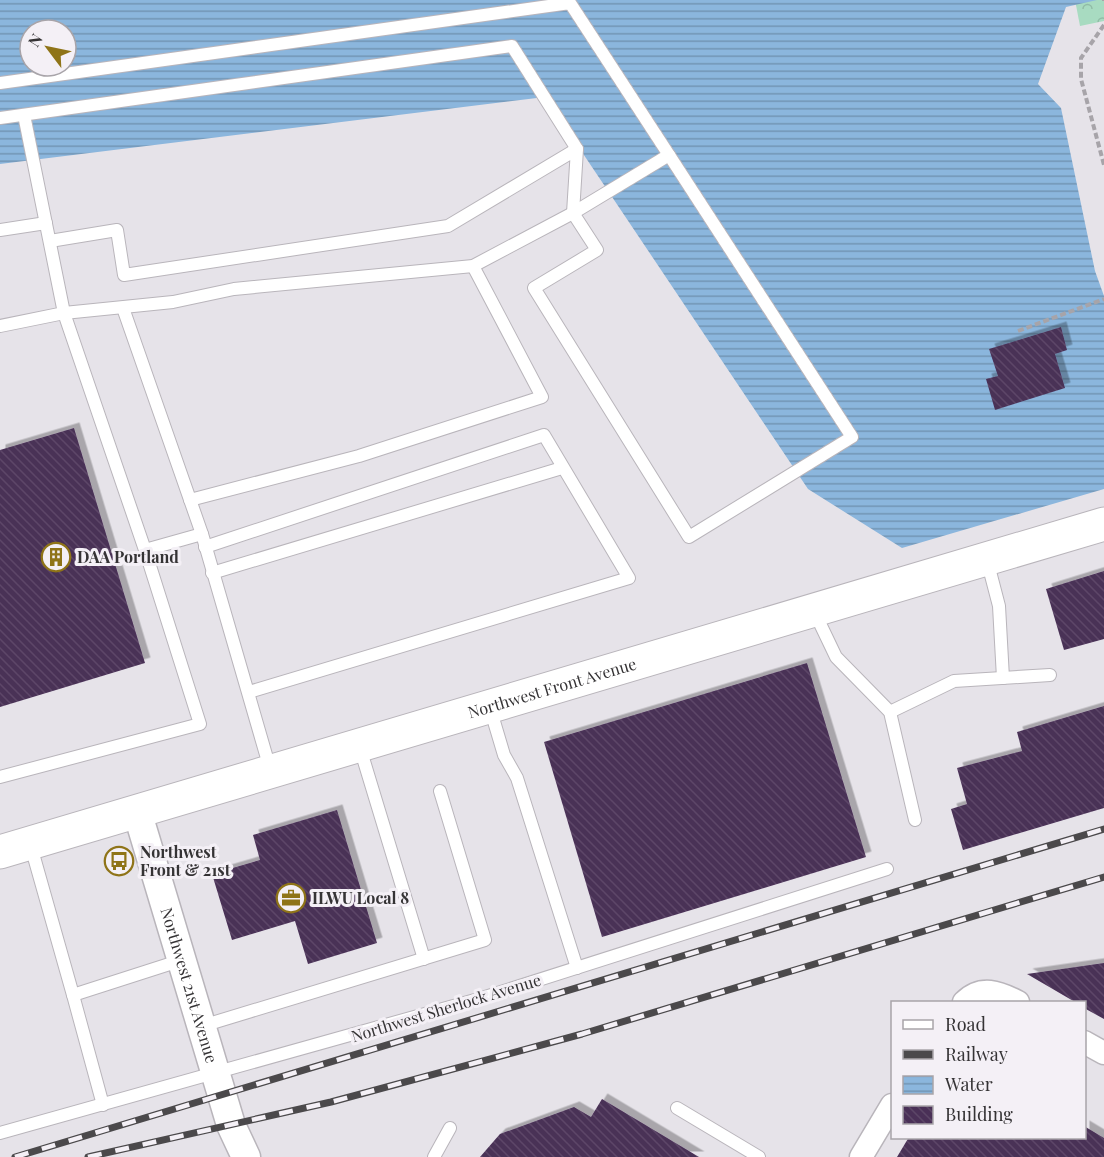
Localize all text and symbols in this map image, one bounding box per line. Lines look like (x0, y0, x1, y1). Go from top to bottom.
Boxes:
north arrow (18, 18, 78, 78)
text: N (23, 29, 47, 50)
building icon: DAA Portland (40, 541, 72, 573)
place label: DAA Portland (77, 546, 179, 567)
street label: Northwest Front Avenue (465, 653, 639, 722)
place label: Northwest Front & 21st (140, 841, 231, 880)
bus stop icon: Northwest Front & 21st (103, 845, 135, 877)
office icon: ILWU Local 8 (275, 882, 307, 914)
place label: ILWU Local 8 (312, 887, 409, 908)
street label: Northwest 21st Avenue (157, 905, 223, 1065)
street label: Northwest Sherlock Avenue (348, 969, 543, 1046)
legend (891, 1001, 1086, 1139)
text: Road (945, 1012, 986, 1036)
text: Railway (945, 1042, 1008, 1066)
text: Water (944, 1072, 993, 1096)
text: Building (945, 1102, 1013, 1126)

